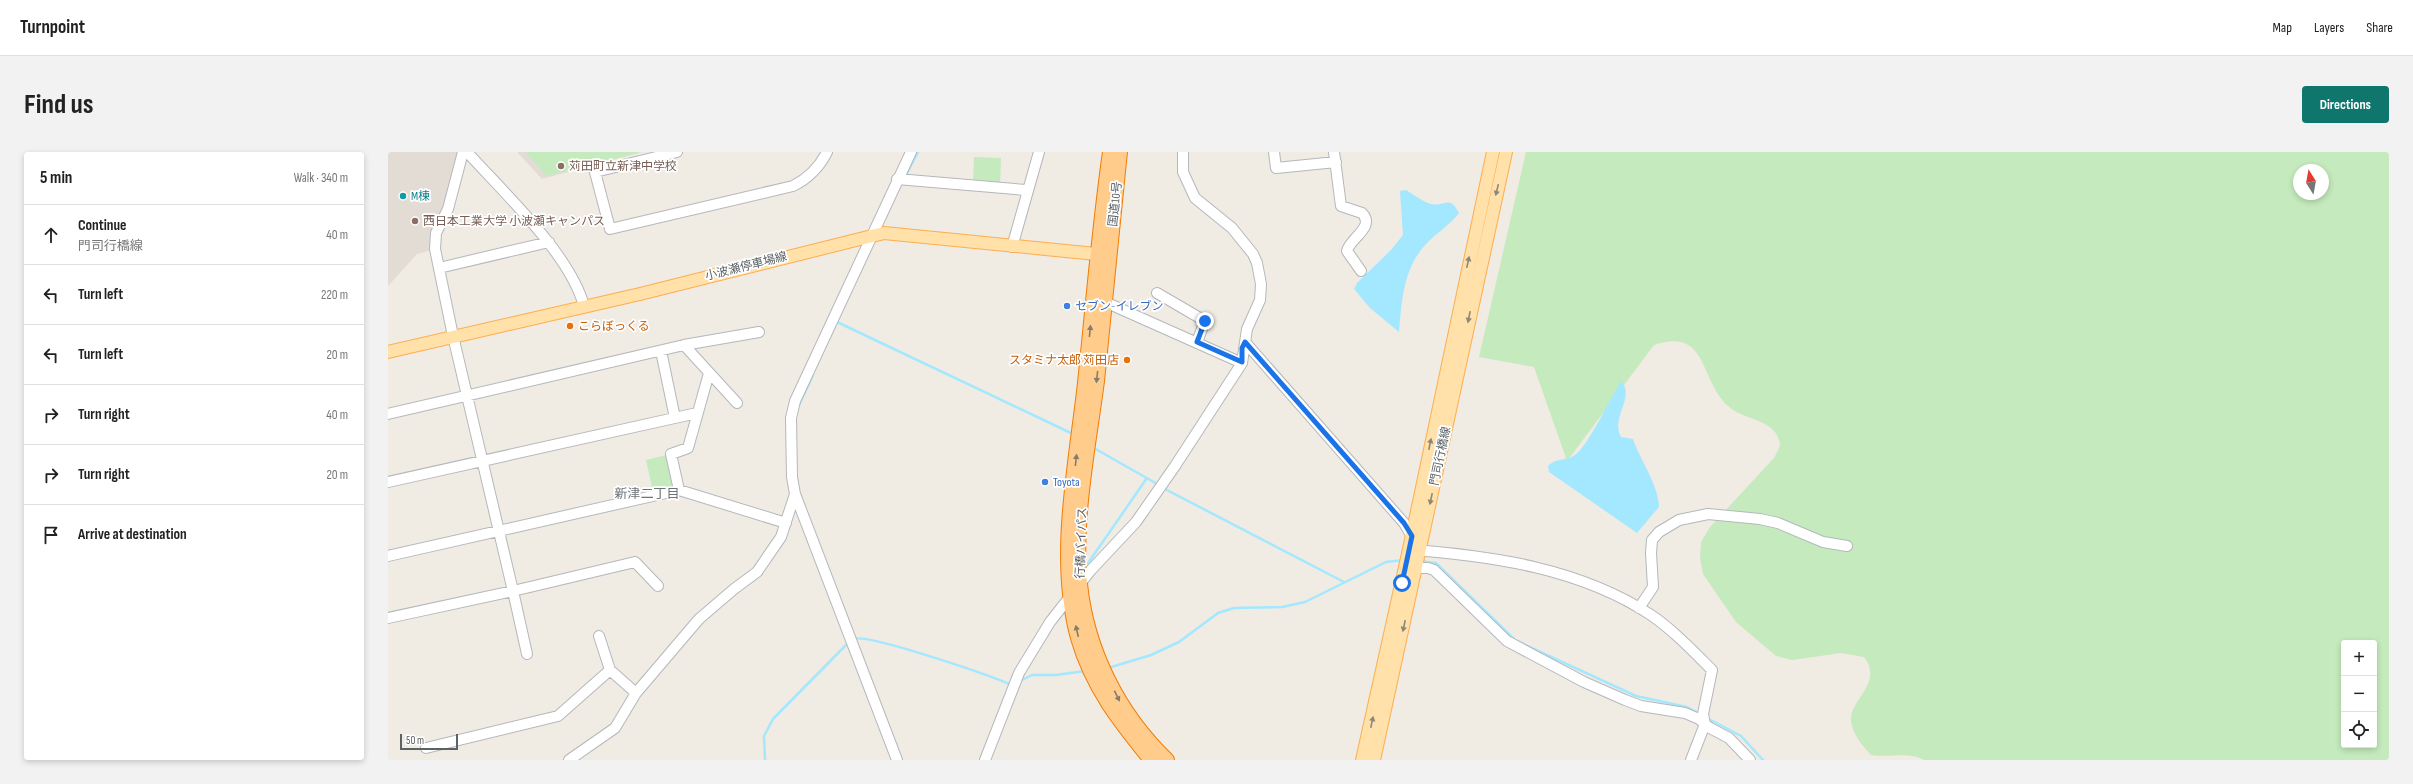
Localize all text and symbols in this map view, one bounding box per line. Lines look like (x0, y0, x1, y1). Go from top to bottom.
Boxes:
text: Turnpoint (20, 16, 85, 39)
text: Map (2272, 19, 2292, 36)
text: Layers (2314, 19, 2344, 36)
text: Share (2366, 19, 2393, 36)
button: Directions (2302, 86, 2389, 123)
text: Find us (24, 88, 93, 121)
place label: 苅田町立新津中学校 (569, 159, 677, 174)
marker: 苅田町立新津中学校 (556, 161, 566, 171)
north arrow (2293, 164, 2329, 200)
text: 5 min (40, 168, 72, 188)
text: Walk · 340 m (294, 170, 348, 186)
street label: 国道10号 (1106, 181, 1125, 227)
one-way arrow (1493, 184, 1499, 196)
place label: M棟 (411, 189, 430, 204)
marker: M棟 (398, 191, 408, 201)
place label: 西日本工業大学 小波瀬キャンパス (423, 214, 605, 229)
text: Continue (78, 216, 127, 235)
marker: 西日本工業大学 小波瀬キャンパス (410, 216, 420, 226)
icon: ahead (40, 224, 62, 246)
text: 40 m (326, 227, 348, 243)
text: 門司行橋線 (78, 238, 143, 254)
street label: 小波瀬停車場線 (704, 249, 789, 284)
one-way arrow (1466, 256, 1472, 268)
icon: left (40, 284, 62, 306)
text: Turn left (78, 285, 123, 304)
text: 220 m (321, 287, 348, 303)
place label: セブン-イレブン (1075, 299, 1163, 314)
marker: セブン-イレブン (1062, 301, 1072, 311)
one-way arrow (1466, 311, 1472, 323)
route end (1196, 312, 1214, 330)
place label: こらぼっくる (578, 319, 650, 334)
marker: こらぼっくる (565, 321, 575, 331)
one-way arrow (1087, 325, 1094, 337)
icon: left (40, 344, 62, 366)
text: Turn left (78, 345, 123, 364)
text: 20 m (326, 347, 348, 363)
place label: スタミナ太郎 苅田店 (1009, 353, 1119, 368)
marker: スタミナ太郎 苅田店 (1122, 355, 1132, 365)
one-way arrow (1094, 371, 1100, 383)
icon: right (40, 404, 62, 426)
text: Turn right (78, 405, 130, 424)
text: 40 m (326, 407, 348, 423)
street label: 門司行橋線 (1427, 425, 1454, 487)
one-way arrow (1428, 438, 1434, 450)
one-way arrow (1073, 454, 1080, 466)
icon: right (40, 464, 62, 486)
text: Turn right (78, 465, 130, 484)
text: 20 m (326, 467, 348, 483)
place label: Toyota (1053, 475, 1080, 490)
marker: Toyota (1040, 477, 1050, 487)
district label: 新津二丁目 (614, 486, 680, 502)
one-way arrow (1428, 493, 1434, 505)
street label: 行橋バイパス (1073, 507, 1090, 579)
icon: arrive (40, 524, 62, 546)
text: Arrive at destination (78, 525, 187, 544)
route start (1393, 574, 1411, 592)
one-way arrow (1400, 620, 1406, 632)
one-way arrow (1073, 625, 1079, 637)
map controls (2341, 640, 2377, 748)
button: + (2341, 640, 2377, 676)
button: − (2341, 676, 2377, 712)
one-way arrow (1114, 691, 1120, 702)
button: locate (2341, 712, 2377, 748)
one-way arrow (1370, 716, 1376, 728)
scale bar (400, 732, 458, 751)
text: 50 m (406, 734, 424, 747)

